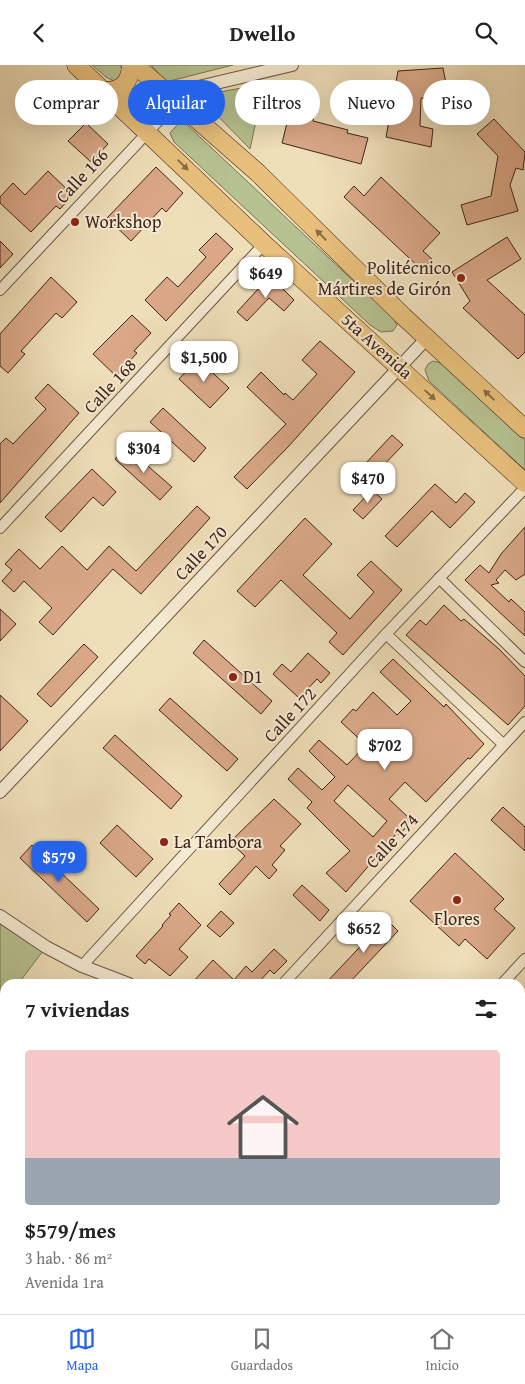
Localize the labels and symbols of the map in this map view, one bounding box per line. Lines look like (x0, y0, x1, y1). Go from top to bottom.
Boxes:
street label: Calle 166 (49, 142, 114, 209)
one-way arrow (177, 159, 189, 171)
place label: Workshop (85, 208, 162, 235)
marker: Workshop (69, 216, 81, 228)
one-way arrow (315, 229, 327, 241)
place label: Politécnico Mártires de Girón (318, 254, 451, 302)
pin: $649 (236, 257, 296, 299)
marker: Politécnico Mártires de Girón (455, 272, 467, 284)
street label: 5ta Avenida (336, 306, 419, 385)
pin: $1,500 (163, 341, 245, 383)
street label: Calle 168 (77, 352, 142, 419)
one-way arrow (423, 389, 435, 401)
one-way arrow (484, 389, 496, 401)
pin: $304 (114, 431, 174, 474)
pin: $470 (338, 461, 398, 504)
street label: Calle 170 (168, 519, 234, 586)
place label: D1 (243, 663, 263, 690)
marker: D1 (227, 671, 239, 683)
street label: Calle 172 (257, 681, 322, 748)
pin: $702 (355, 729, 415, 771)
street label: Calle 174 (359, 807, 424, 874)
place label: La Tambora (174, 828, 263, 855)
marker: La Tambora (158, 836, 170, 848)
pin: $579 (29, 841, 89, 883)
marker: Flores (451, 894, 463, 906)
place label: Flores (434, 905, 480, 932)
pin: $652 (334, 911, 394, 954)

